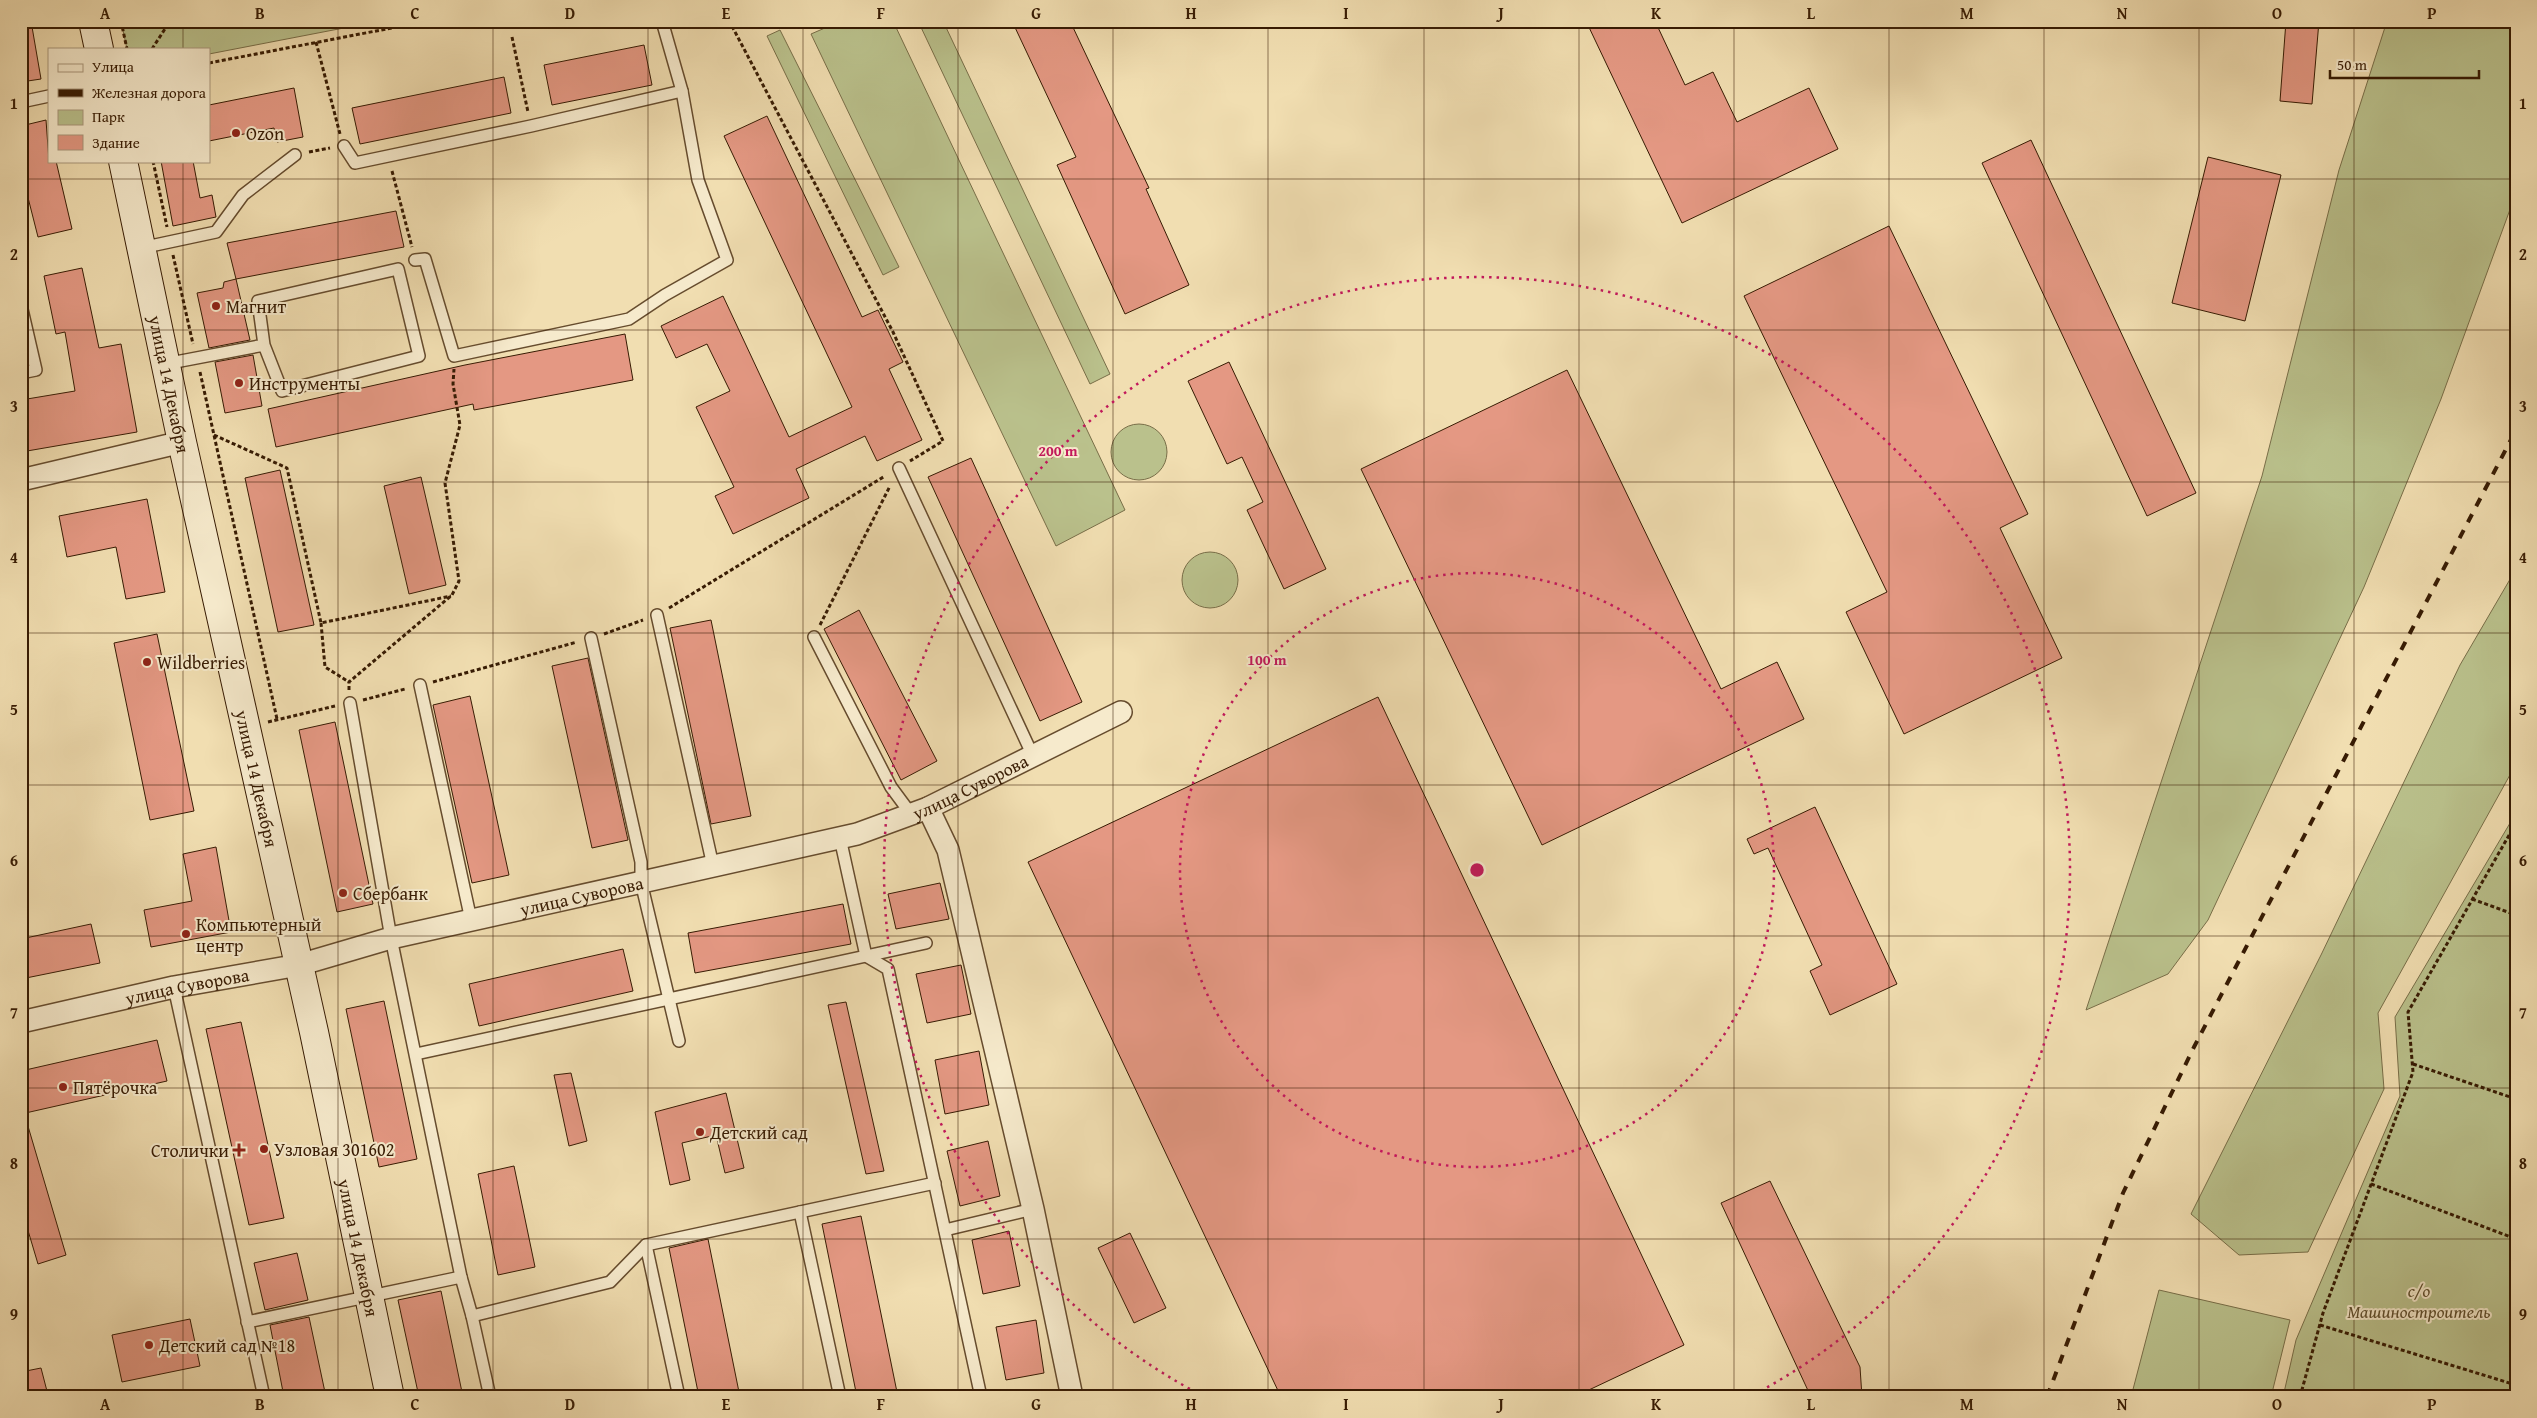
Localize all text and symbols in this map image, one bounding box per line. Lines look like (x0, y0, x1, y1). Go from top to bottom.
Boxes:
text: A (100, 1, 111, 25)
text: B (255, 1, 265, 25)
text: C (410, 1, 420, 25)
text: D (565, 1, 575, 25)
text: E (722, 1, 731, 25)
text: F (877, 1, 885, 25)
text: G (1031, 1, 1041, 25)
text: H (1185, 1, 1197, 25)
text: I (1343, 1, 1349, 25)
text: J (1495, 1, 1504, 25)
text: K (1651, 1, 1662, 25)
text: L (1807, 1, 1816, 25)
text: M (1960, 1, 1974, 25)
text: N (2117, 1, 2128, 25)
text: O (2272, 1, 2282, 25)
text: P (2427, 1, 2437, 25)
legend (48, 48, 210, 162)
scale bar (2330, 48, 2478, 80)
text: 50 m (2337, 54, 2368, 75)
text: Улица (92, 56, 135, 77)
text: Железная дорога (91, 82, 207, 103)
text: 1 (10, 91, 18, 115)
text: 1 (2519, 91, 2527, 115)
text: Парк (92, 106, 125, 127)
place label: Ozon (246, 120, 284, 147)
marker: Ozon (230, 127, 242, 139)
text: Здание (92, 132, 140, 153)
text: 2 (10, 242, 18, 266)
text: 2 (2519, 242, 2527, 266)
place label: Магнит (226, 293, 286, 320)
marker: Магнит (210, 300, 222, 312)
street label: улица 14 Декабря (142, 312, 198, 456)
place label: Инструменты (249, 370, 361, 397)
marker: Инструменты (233, 377, 245, 389)
text: 3 (10, 394, 18, 418)
text: 3 (2519, 394, 2527, 418)
text: 200 m (1038, 440, 1078, 461)
text: 4 (10, 545, 18, 569)
text: 4 (2519, 545, 2527, 569)
place label: Wildberries (157, 649, 245, 676)
text: 100 m (1247, 649, 1287, 670)
marker: Wildberries (141, 656, 153, 668)
text: 5 (10, 697, 18, 721)
text: 5 (2519, 697, 2527, 721)
street label: улица 14 Декабря (229, 706, 286, 850)
street label: улица Суворова (908, 747, 1033, 826)
text: 6 (10, 848, 18, 872)
text: 6 (2519, 848, 2527, 872)
centre of rings (1468, 861, 1486, 879)
street label: улица Суворова (516, 869, 646, 923)
place label: Сбербанк (353, 880, 428, 907)
marker: Сбербанк (337, 887, 349, 899)
place label: Компьютерный центр (196, 911, 322, 959)
marker: Компьютерный центр (180, 928, 192, 940)
street label: улица Суворова (121, 960, 252, 1011)
text: 7 (10, 1000, 18, 1024)
text: 7 (2519, 1000, 2527, 1024)
place label: Пятёрочка (73, 1074, 158, 1101)
marker: Пятёрочка (57, 1081, 69, 1093)
place label: Детский сад (709, 1119, 808, 1146)
marker: Детский сад (694, 1126, 706, 1138)
place label: Узловая 301602 (274, 1136, 394, 1163)
place label: Столички (151, 1137, 229, 1164)
marker: Узловая 301602 (258, 1143, 270, 1155)
marker: Столички (233, 1144, 245, 1156)
text: 8 (10, 1151, 18, 1175)
text: 8 (2519, 1151, 2527, 1175)
street label: улица 14 Декабря (331, 1175, 386, 1319)
park label: с/о Машиностроитель (2347, 1277, 2491, 1325)
text: 9 (10, 1302, 18, 1326)
text: 9 (2519, 1302, 2527, 1326)
place label: Детский сад №18 (158, 1332, 295, 1359)
marker: Детский сад №18 (143, 1339, 155, 1351)
text: A (100, 1392, 111, 1416)
text: B (255, 1392, 265, 1416)
text: C (410, 1392, 420, 1416)
text: D (565, 1392, 575, 1416)
text: E (722, 1392, 731, 1416)
text: F (877, 1392, 885, 1416)
text: G (1031, 1392, 1041, 1416)
text: H (1185, 1392, 1197, 1416)
text: I (1343, 1392, 1349, 1416)
text: J (1495, 1392, 1504, 1416)
text: K (1651, 1392, 1662, 1416)
text: L (1807, 1392, 1816, 1416)
text: M (1960, 1392, 1974, 1416)
text: N (2117, 1392, 2128, 1416)
text: O (2272, 1392, 2282, 1416)
text: P (2427, 1392, 2437, 1416)

